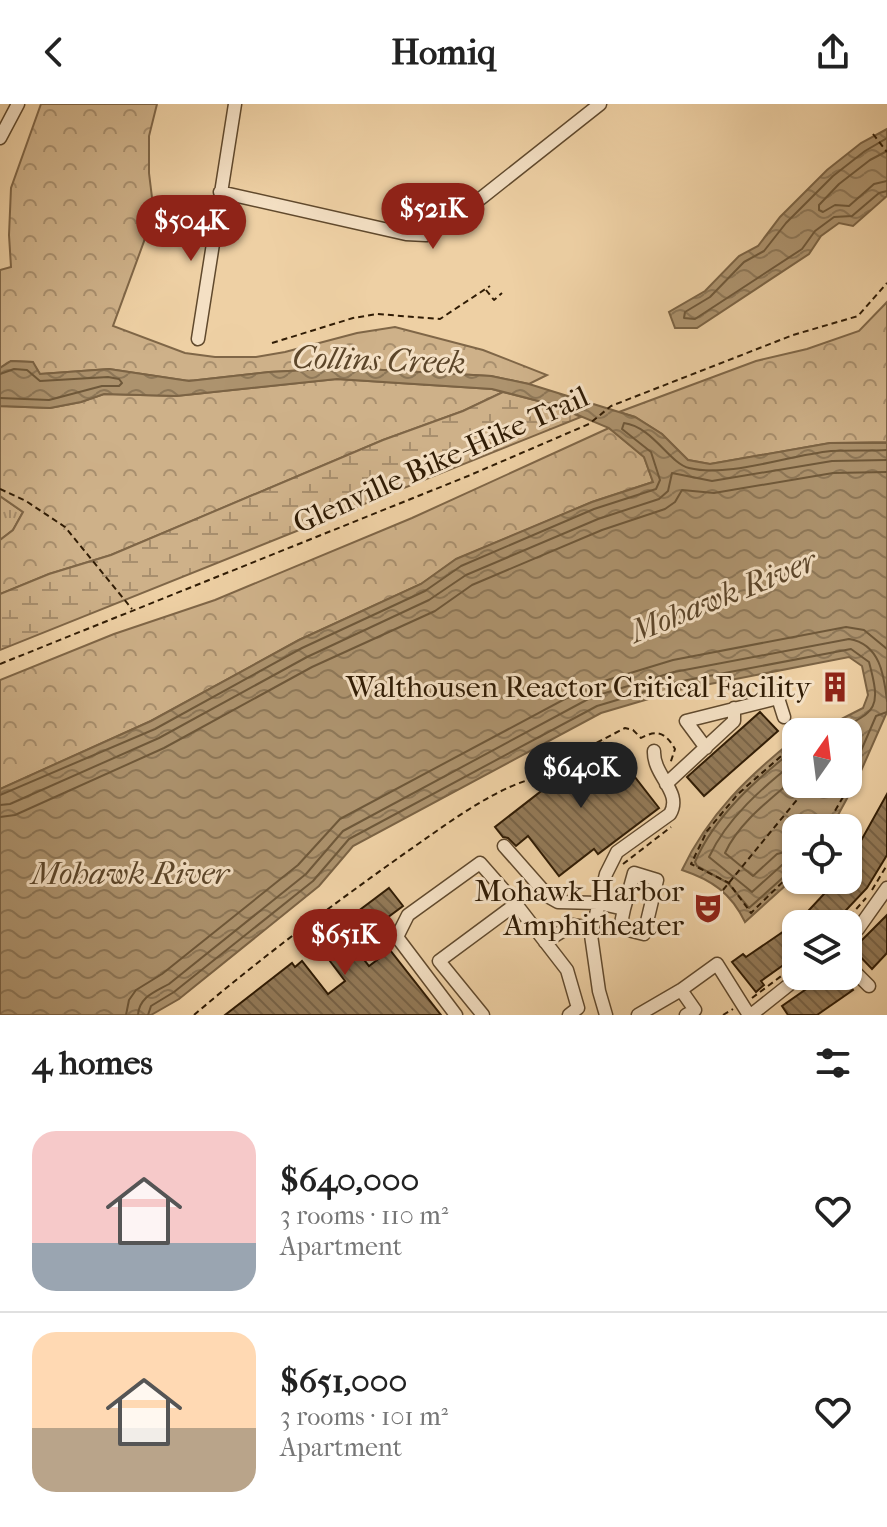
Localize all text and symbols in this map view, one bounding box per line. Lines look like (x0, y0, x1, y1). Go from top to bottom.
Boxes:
icon: back (32, 30, 76, 74)
icon: share (811, 30, 855, 74)
text: Homiq (391, 31, 496, 73)
pin: $521K (377, 183, 489, 251)
text: $521K (399, 193, 467, 224)
pin: $504K (135, 195, 247, 263)
text: $504K (154, 205, 228, 236)
water label: Collins Creek (292, 338, 466, 382)
street label: Glenville Bike-Hike Trail (288, 379, 594, 541)
water label: Mohawk River (623, 541, 824, 651)
place label: Walthousen Reactor Critical Facility (345, 670, 812, 705)
building icon: Walthousen Reactor Critical Facility (818, 670, 852, 704)
north arrow (782, 718, 862, 798)
map controls (782, 718, 862, 990)
pin: $640K (525, 742, 637, 810)
text: $640K (543, 752, 619, 783)
button: locate (782, 814, 862, 894)
water label: Mohawk River (29, 855, 231, 892)
place label: Mohawk Harbor Amphitheater (474, 874, 684, 943)
theatre icon: Mohawk Harbor Amphitheater (691, 891, 725, 925)
pin: $651K (289, 909, 401, 977)
button: layers (782, 910, 862, 990)
text: $651K (311, 919, 379, 950)
icon: filters (811, 1041, 855, 1085)
text: 4 homes (32, 1043, 153, 1083)
text: $640,000 (280, 1160, 419, 1200)
icon: home (96, 1163, 192, 1259)
icon: heart (811, 1189, 855, 1233)
text: 3 rooms · 110 m² (280, 1200, 448, 1231)
text: Apartment (280, 1231, 402, 1262)
text: $651,000 (280, 1361, 407, 1401)
icon: home (96, 1364, 192, 1460)
icon: heart (811, 1390, 855, 1434)
text: 3 rooms · 101 m² (280, 1401, 448, 1432)
text: Apartment (280, 1432, 402, 1463)

